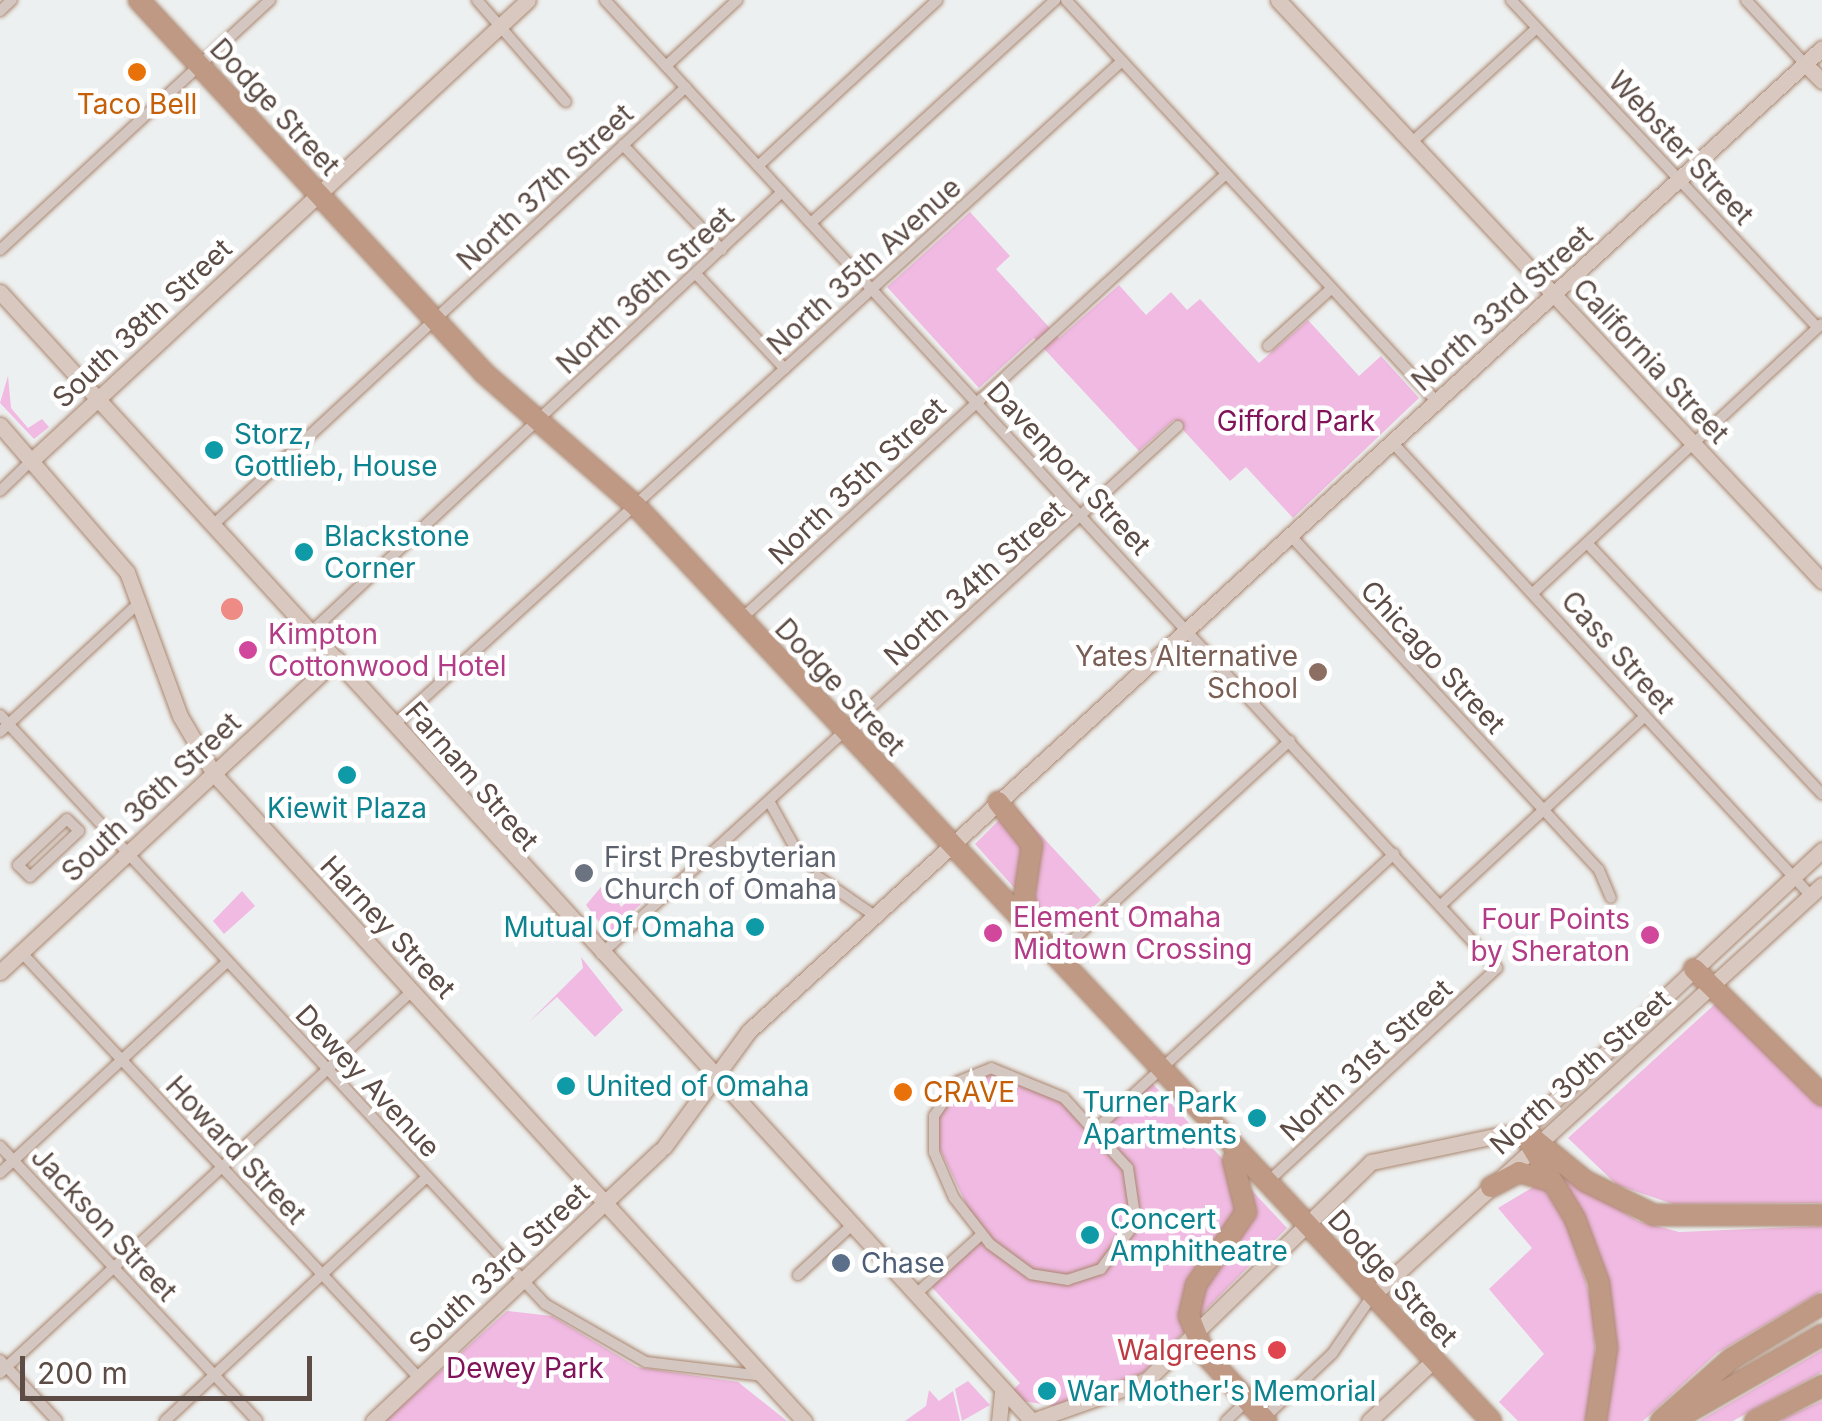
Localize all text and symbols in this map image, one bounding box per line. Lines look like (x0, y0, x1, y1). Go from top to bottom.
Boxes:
street label: Dodge Street (203, 32, 347, 182)
marker: Taco Bell (126, 61, 148, 83)
street label: Webster Street (1602, 64, 1760, 232)
place label: Taco Bell (77, 87, 197, 121)
street label: North 37th Street (450, 97, 640, 277)
street label: North 35th Avenue (760, 170, 968, 362)
street label: North 36th Street (550, 199, 740, 381)
street label: North 33rd Street (1405, 218, 1599, 398)
street label: South 38th Street (46, 232, 238, 414)
street label: California Street (1566, 272, 1736, 450)
street label: Davenport Street (980, 374, 1158, 562)
street label: North 35th Street (762, 390, 952, 572)
park label: Gifford Park (1217, 404, 1375, 438)
place label: Storz, Gottlieb, House (234, 417, 438, 483)
marker: Storz, Gottlieb, House (203, 439, 225, 461)
street label: North 34th Street (877, 493, 1071, 673)
place label: Blackstone Corner (324, 519, 470, 585)
marker: Blackstone Corner (293, 541, 315, 563)
street label: Chicago Street (1354, 574, 1512, 740)
street label: Cass Street (1554, 584, 1682, 720)
street label: Dodge Street (768, 612, 912, 762)
place label: Kimpton Cottonwood Hotel (268, 617, 507, 683)
marker: Kimpton Cottonwood Hotel (237, 639, 259, 661)
place label: Yates Alternative School (1075, 639, 1298, 705)
marker: Yates Alternative School (1307, 661, 1329, 683)
street label: Farnam Street (398, 695, 546, 857)
street label: South 36th Street (55, 706, 247, 888)
marker: Kiewit Plaza (336, 764, 358, 786)
place label: Kiewit Plaza (267, 791, 427, 825)
place label: First Presbyterian Church of Omaha (604, 840, 837, 906)
street label: Harney Street (313, 849, 463, 1005)
marker: First Presbyterian Church of Omaha (573, 862, 595, 884)
place label: Element Omaha Midtown Crossing (1013, 900, 1253, 966)
place label: Four Points by Sheraton (1470, 902, 1630, 968)
place label: Mutual Of Omaha (503, 910, 735, 944)
marker: Mutual Of Omaha (744, 916, 766, 938)
marker: Element Omaha Midtown Crossing (982, 922, 1004, 944)
marker: Four Points by Sheraton (1639, 924, 1661, 946)
street label: North 31st Street (1273, 972, 1459, 1148)
street label: North 30th Street (1483, 982, 1677, 1162)
street label: Dewey Avenue (289, 998, 447, 1164)
street label: Howard Street (159, 1069, 313, 1231)
place label: United of Omaha (586, 1069, 809, 1103)
marker: United of Omaha (555, 1075, 577, 1097)
place label: CRAVE (923, 1075, 1015, 1109)
marker: CRAVE (892, 1081, 914, 1103)
place label: Turner Park Apartments (1082, 1085, 1237, 1151)
marker: Turner Park Apartments (1246, 1107, 1268, 1129)
street label: Jackson Street (24, 1140, 184, 1308)
street label: South 33rd Street (402, 1176, 596, 1360)
place label: Concert Amphitheatre (1110, 1202, 1288, 1268)
street label: Dodge Street (1321, 1203, 1465, 1353)
marker: Concert Amphitheatre (1079, 1224, 1101, 1246)
place label: Chase (861, 1246, 945, 1280)
marker: Chase (830, 1252, 852, 1274)
place label: Walgreens (1117, 1333, 1257, 1367)
scale bar (25, 1336, 318, 1398)
marker: Walgreens (1266, 1339, 1288, 1361)
park label: Dewey Park (446, 1351, 604, 1385)
text: 200 m (37, 1355, 128, 1391)
place label: War Mother's Memorial (1067, 1374, 1376, 1408)
marker: War Mother's Memorial (1036, 1380, 1058, 1402)

